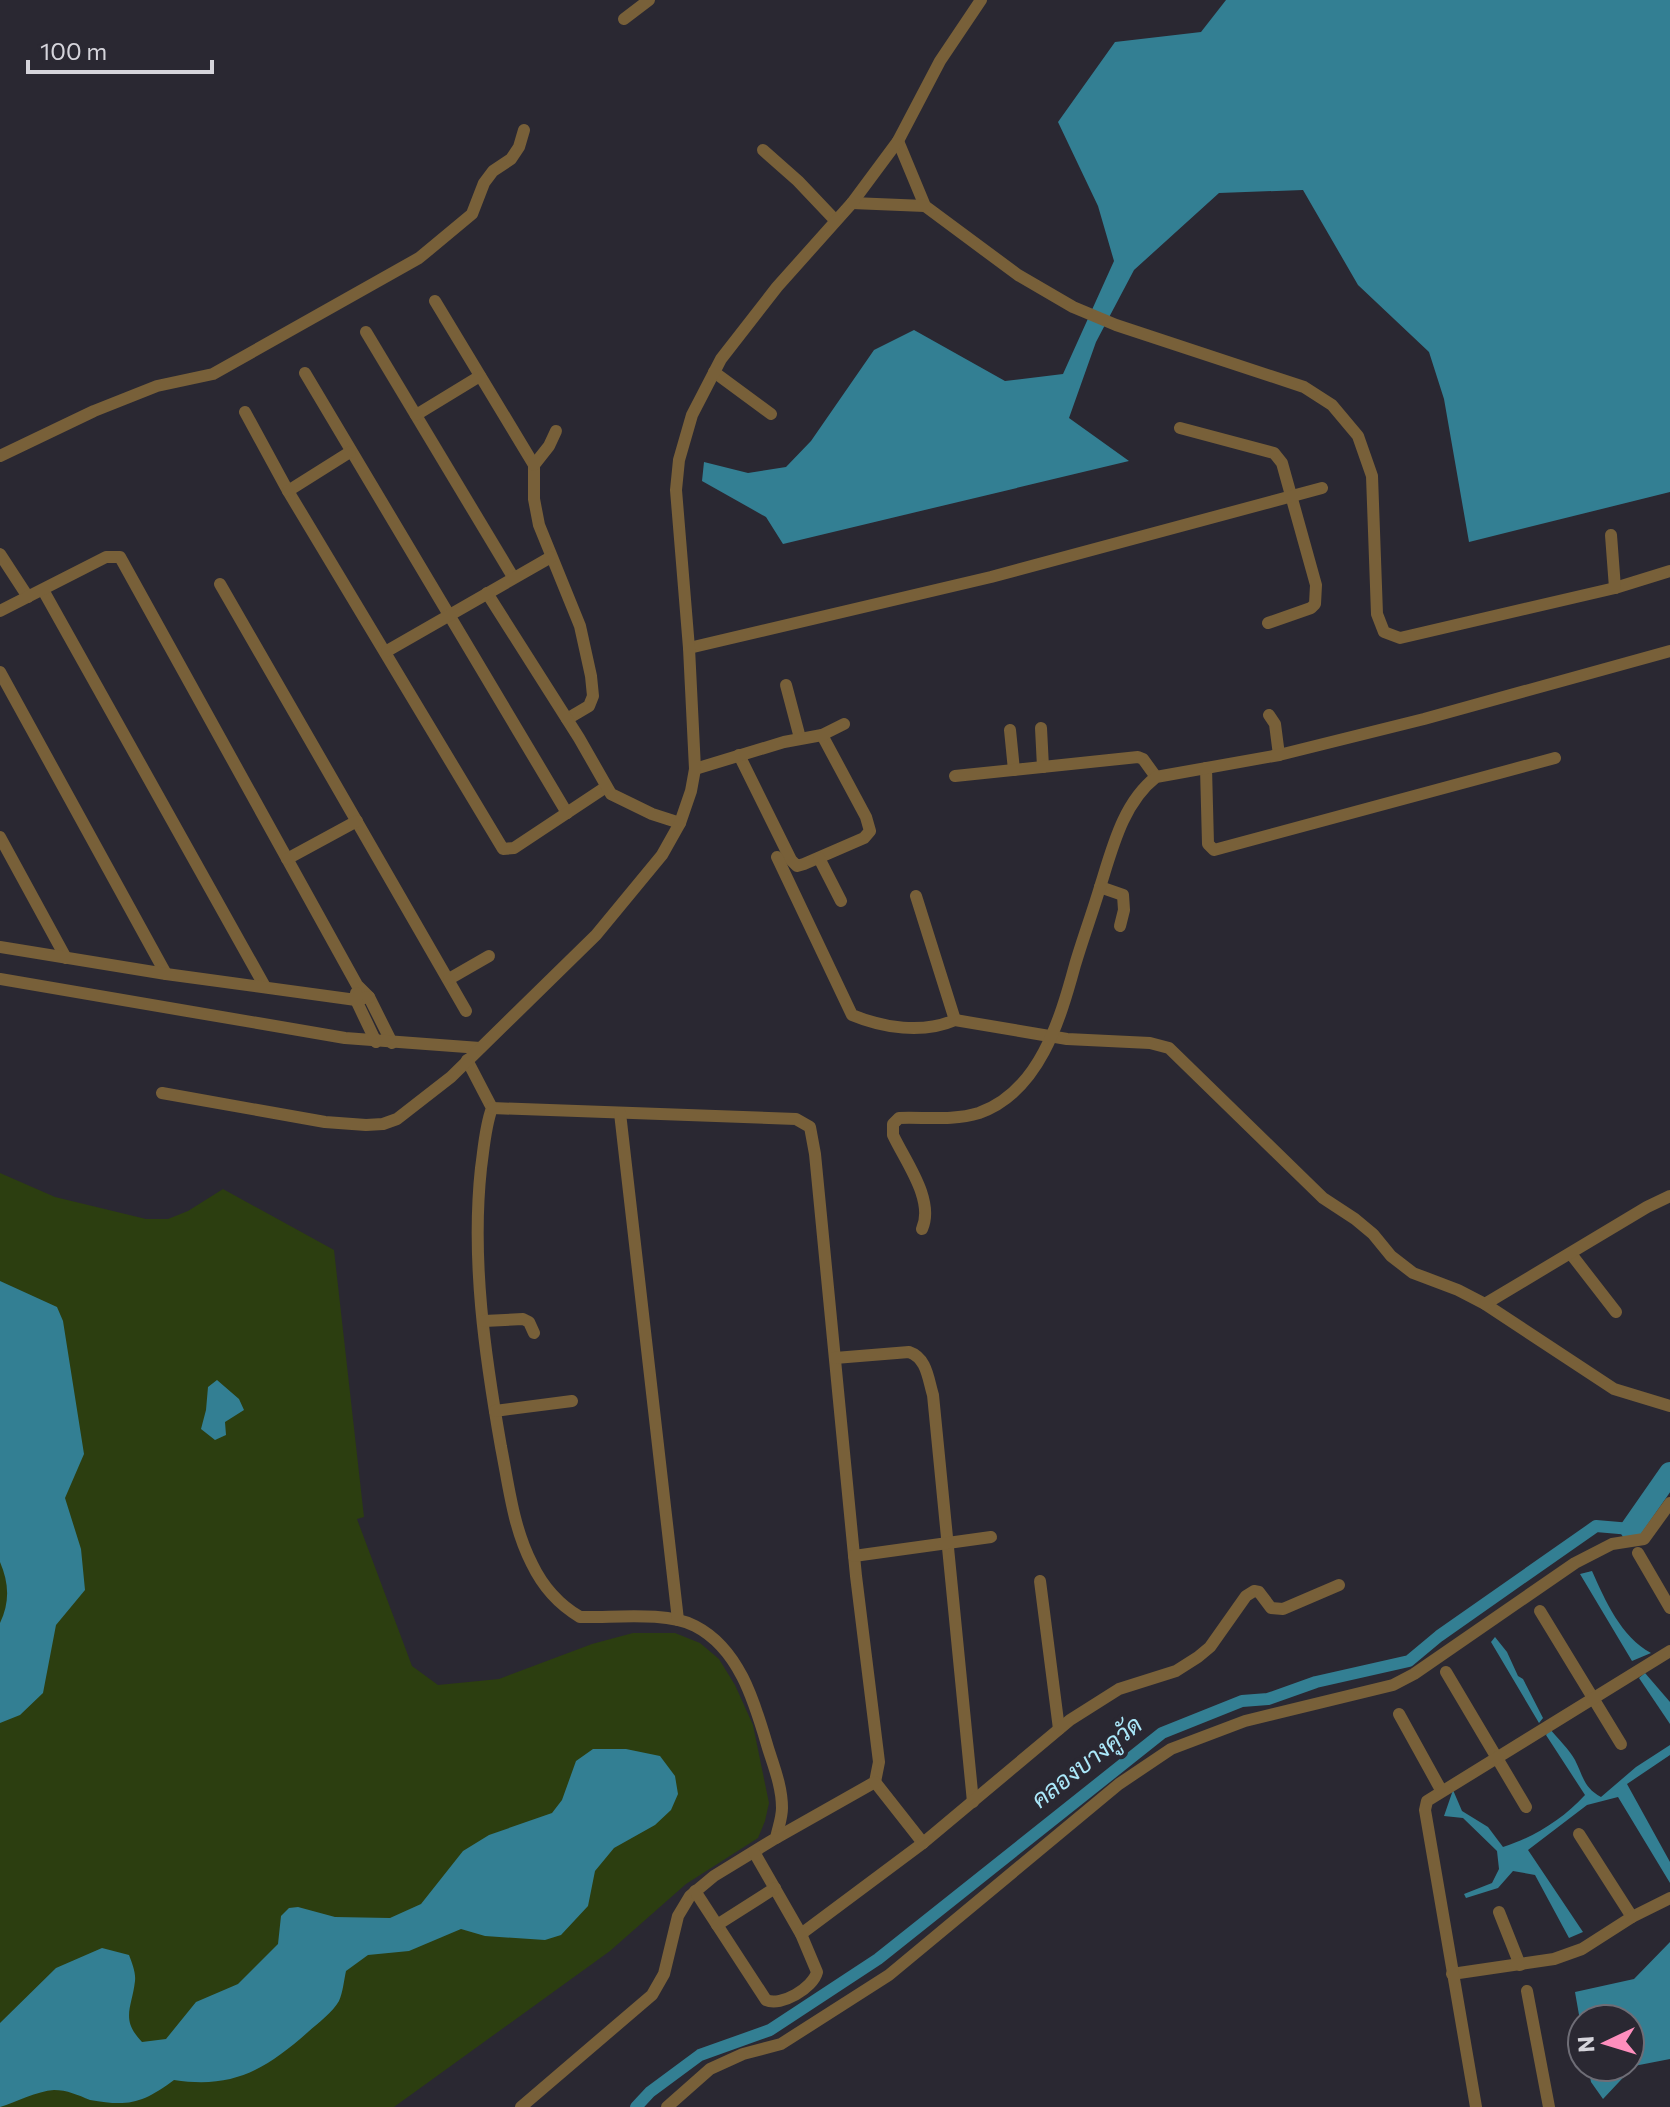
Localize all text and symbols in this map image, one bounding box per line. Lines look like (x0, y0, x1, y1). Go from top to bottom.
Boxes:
scale bar (28, 24, 212, 74)
text: 100 m (40, 36, 107, 65)
water label: คลองบางคูวัด (1025, 1709, 1150, 1816)
north arrow (1566, 2003, 1646, 2083)
text: N (1572, 2035, 1600, 2054)

